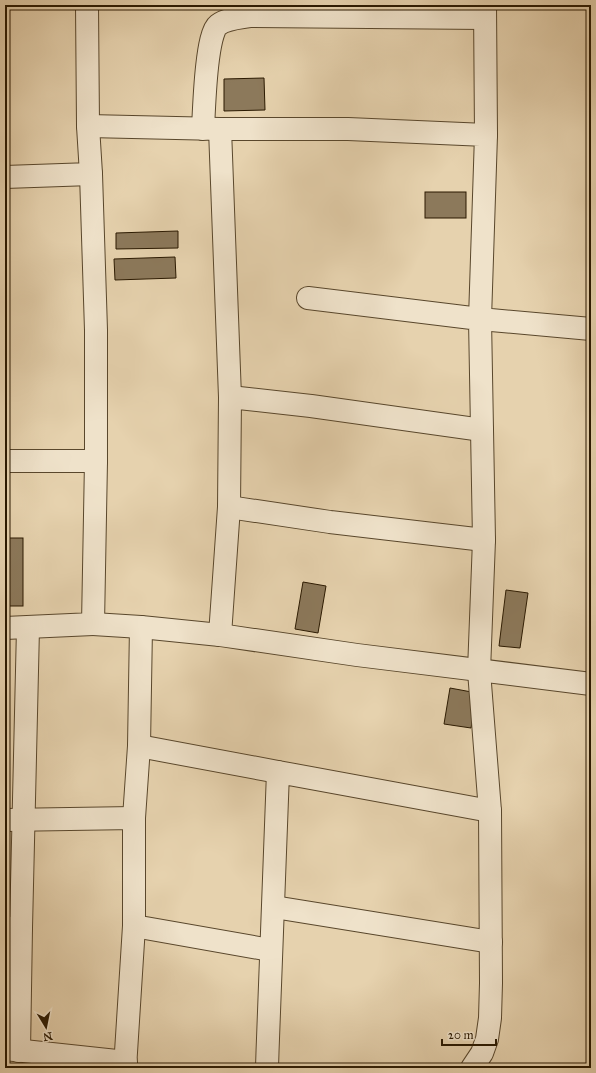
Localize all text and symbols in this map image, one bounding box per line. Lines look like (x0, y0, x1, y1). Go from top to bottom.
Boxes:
north arrow (26, 1007, 66, 1047)
scale bar (442, 1021, 496, 1047)
text: 20 m (448, 1028, 474, 1042)
text: N (41, 1029, 53, 1044)

